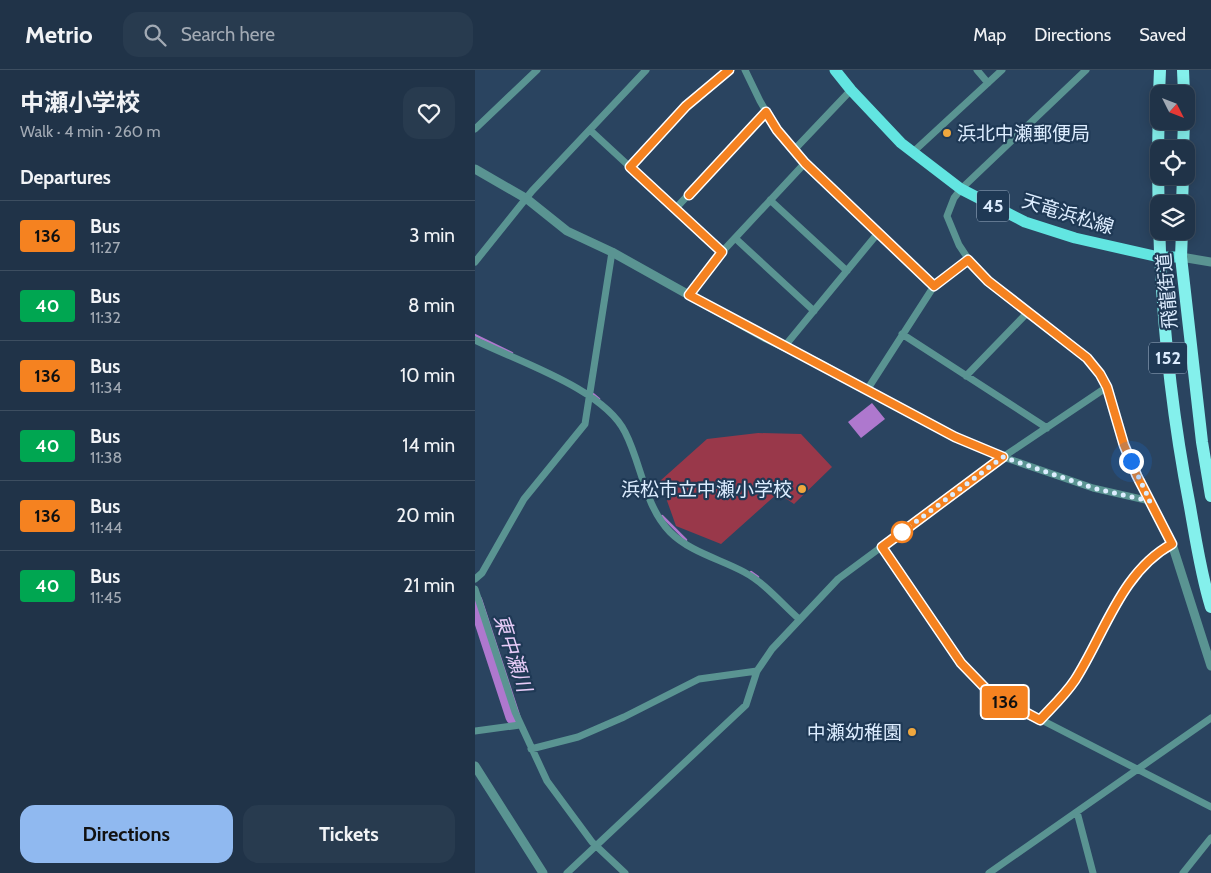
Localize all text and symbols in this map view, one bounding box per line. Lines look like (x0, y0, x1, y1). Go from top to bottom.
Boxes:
search box (123, 12, 473, 57)
text: Metrio (25, 20, 93, 49)
icon: search (141, 21, 169, 49)
text: Search here (181, 23, 275, 46)
text: Map (973, 24, 1006, 46)
text: Directions (1034, 24, 1111, 46)
text: Saved (1139, 24, 1186, 46)
north arrow (1150, 85, 1195, 130)
map controls (1150, 85, 1195, 240)
button: heart (403, 87, 455, 139)
text: 中瀬小学校 (20, 88, 140, 117)
text: Walk · 4 min · 260 m (20, 122, 161, 141)
place label: 浜北中瀬郵便局 (957, 122, 1090, 145)
marker: 浜北中瀬郵便局 (941, 127, 953, 139)
button: locate (1150, 140, 1195, 185)
text: Departures (20, 166, 111, 189)
street label: 天竜浜松線 (1019, 189, 1117, 239)
road number: 45 (977, 190, 1009, 222)
button: layers (1150, 195, 1195, 240)
text: Bus (90, 215, 120, 238)
text: 3 min (409, 224, 455, 247)
text: 136 (34, 225, 61, 247)
text: 11:27 (90, 238, 120, 257)
street label: 飛龍街道 (1152, 252, 1182, 330)
text: Bus (90, 285, 120, 308)
text: 8 min (408, 294, 455, 317)
text: 40 (36, 295, 59, 317)
text: 11:32 (90, 308, 121, 327)
road number: 152 (1149, 342, 1187, 374)
text: Bus (90, 355, 120, 378)
text: 10 min (400, 364, 455, 387)
text: 136 (34, 365, 61, 387)
text: 11:34 (90, 378, 122, 397)
text: Bus (90, 425, 120, 448)
text: 14 min (402, 434, 455, 457)
text: 40 (36, 435, 59, 457)
text: 11:38 (90, 448, 122, 467)
your location (1119, 449, 1144, 474)
place label: 浜松市立中瀬小学校 (621, 478, 792, 501)
marker: 浜松市立中瀬小学校 (796, 483, 808, 495)
text: Bus (90, 495, 120, 518)
text: 20 min (396, 504, 455, 527)
text: 136 (34, 505, 61, 527)
text: 11:44 (90, 518, 122, 537)
unlabelled marker (891, 521, 913, 543)
text: Bus (90, 565, 120, 588)
text: 21 min (403, 574, 455, 597)
text: 40 (36, 575, 59, 597)
text: 11:45 (90, 588, 122, 607)
water label: 東中瀬川 (489, 611, 537, 697)
line badge: 136 (976, 686, 1034, 718)
text: 136 (992, 691, 1018, 713)
place label: 中瀬幼稚園 (807, 721, 902, 744)
marker: 中瀬幼稚園 (906, 726, 918, 738)
button: Directions (20, 805, 233, 863)
button: Tickets (243, 805, 455, 863)

